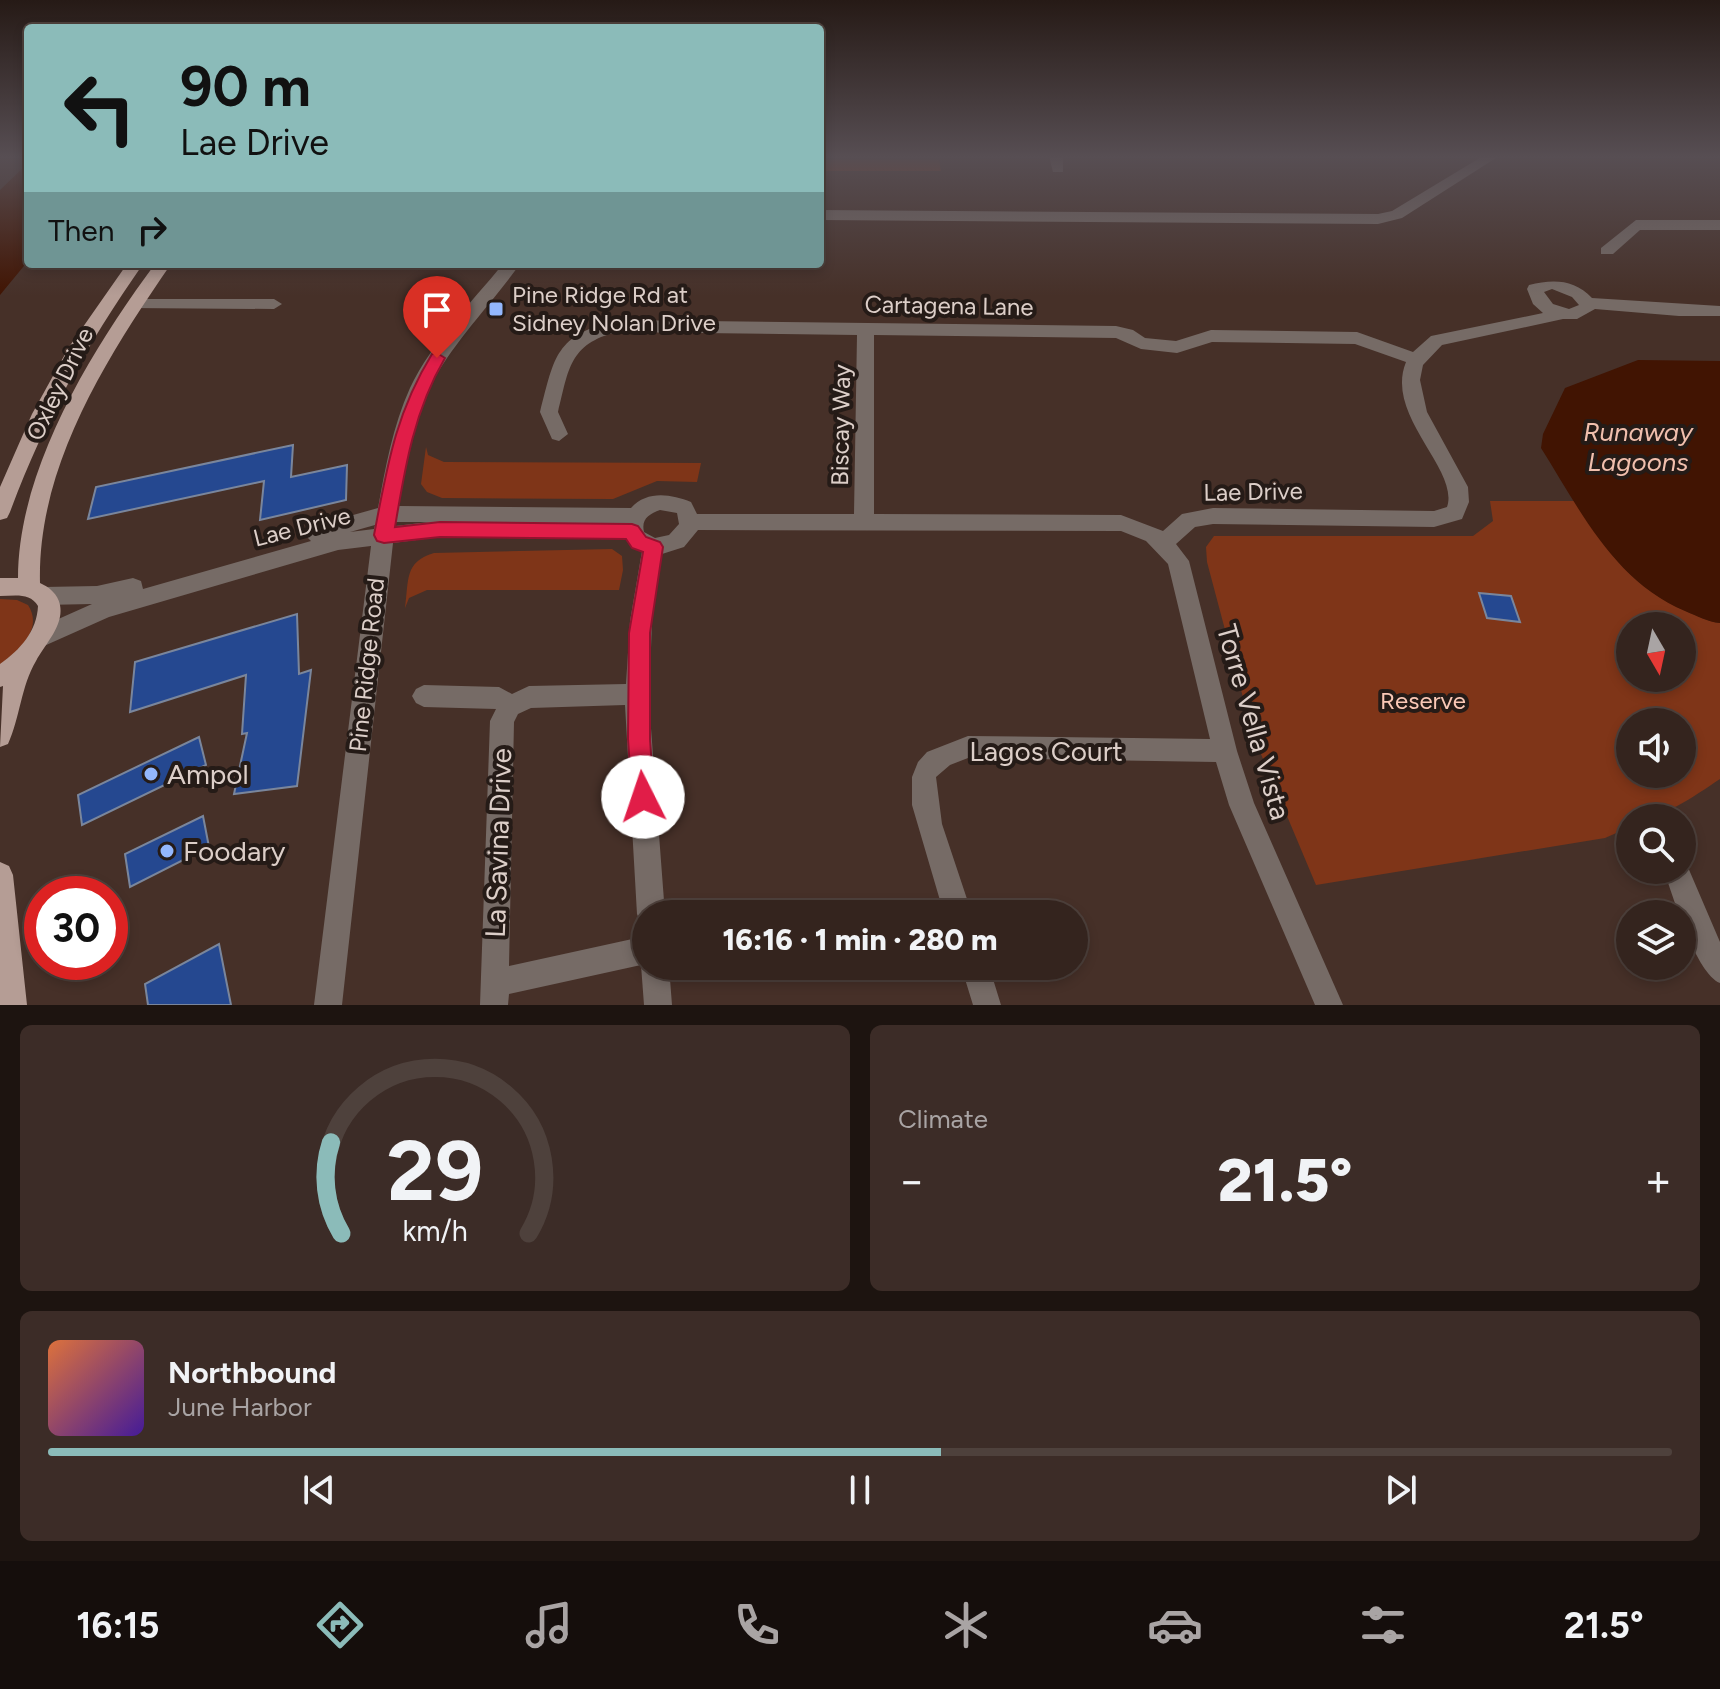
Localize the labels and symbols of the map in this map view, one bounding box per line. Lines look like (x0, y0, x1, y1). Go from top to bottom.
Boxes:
pin (403, 276, 471, 358)
place label: Pine Ridge Rd at Sidney Nolan Drive (512, 280, 716, 337)
street label: Cartagena Lane (864, 290, 1034, 321)
marker: Pine Ridge Rd at Sidney Nolan Drive (487, 300, 505, 318)
street label: Oxley Drive (20, 323, 99, 445)
street label: Biscay Way (825, 363, 856, 486)
water label: Runaway Lagoons (1583, 416, 1694, 478)
street label: Lae Drive (1203, 476, 1303, 507)
street label: Lae Drive (250, 500, 354, 553)
street label: Pine Ridge Road (343, 576, 390, 753)
north arrow (1616, 612, 1696, 692)
street label: Torre Vella Vista (1210, 620, 1298, 824)
park label: Reserve (1380, 686, 1466, 715)
street label: Lagos Court (969, 734, 1123, 768)
street label: La Savina Drive (478, 748, 518, 938)
position arrow (601, 755, 685, 839)
place label: Ampol (167, 757, 249, 791)
marker: Ampol (142, 765, 160, 783)
place label: Foodary (183, 834, 286, 868)
marker: Foodary (158, 842, 176, 860)
speed limit sign: 30 (24, 876, 128, 980)

